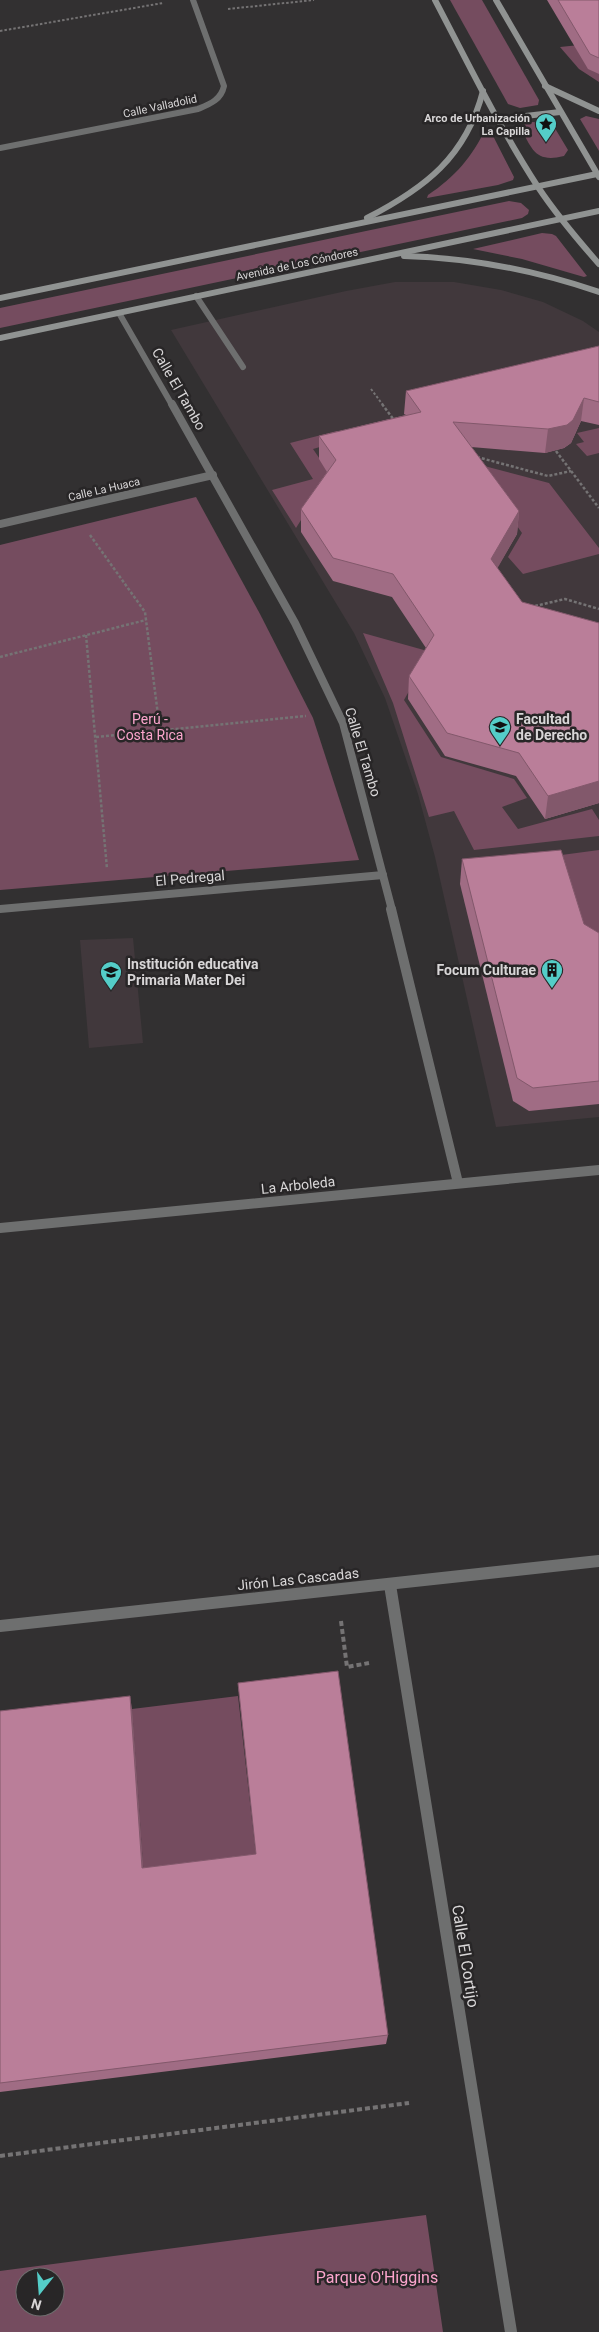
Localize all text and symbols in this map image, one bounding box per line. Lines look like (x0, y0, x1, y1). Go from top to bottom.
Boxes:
street label: Calle Valladolid (122, 92, 198, 121)
place label: Arco de Urbanización La Capilla (424, 112, 530, 138)
place icon: Arco de Urbanización La Capilla (534, 112, 558, 143)
street label: Avenida de Los Cóndores (235, 245, 359, 284)
street label: Calle El Tambo (149, 345, 209, 433)
street label: Calle La Huaca (67, 475, 141, 504)
street label: Calle El Tambo (342, 706, 384, 798)
park label: Perú - Costa Rica (117, 711, 183, 743)
place label: Facultad de Derecho (516, 711, 587, 743)
school or university icon: Facultad de Derecho (488, 715, 512, 746)
street label: El Pedregal (155, 867, 225, 889)
place label: Institución educativa Primaria Mater Dei (127, 956, 259, 988)
building icon: Focum Culturae (540, 958, 564, 989)
school or university icon: Institución educativa Primaria Mater Dei (99, 960, 123, 991)
place label: Focum Culturae (437, 962, 536, 978)
street label: La Arboleda (260, 1173, 336, 1197)
street label: Jirón Las Cascadas (236, 1565, 360, 1593)
street label: Calle El Cortijo (448, 1903, 483, 2009)
north arrow (15, 2267, 65, 2317)
park label: Parque O'Higgins (316, 2268, 438, 2287)
text: N (29, 2295, 43, 2314)

